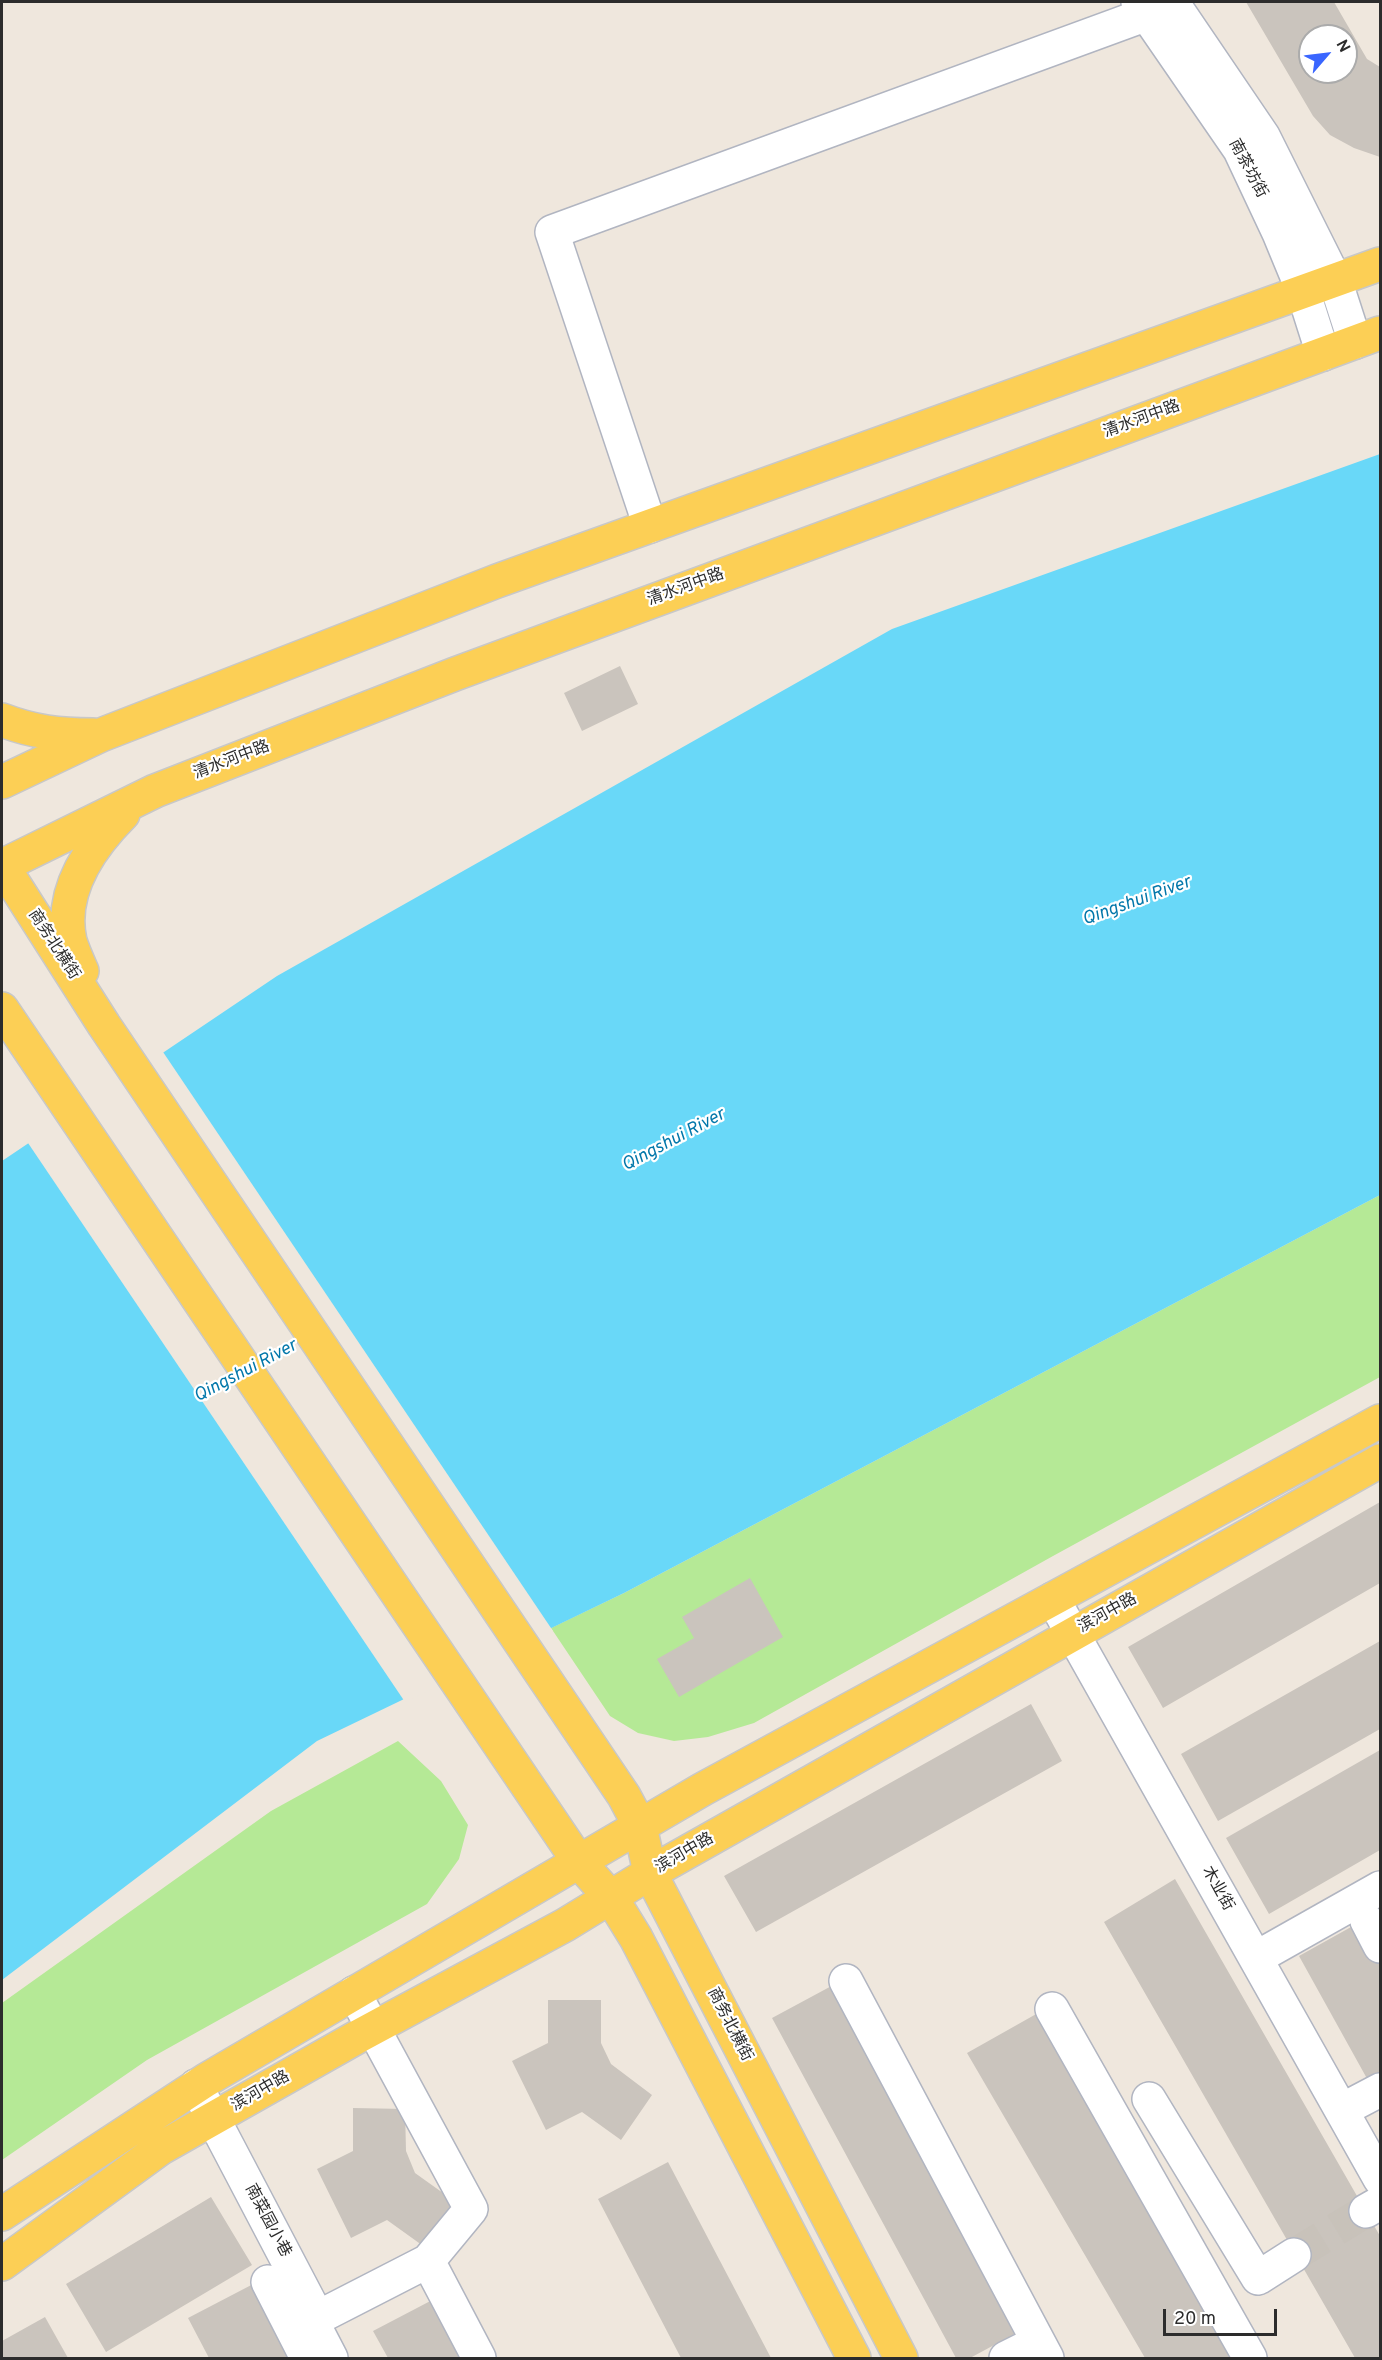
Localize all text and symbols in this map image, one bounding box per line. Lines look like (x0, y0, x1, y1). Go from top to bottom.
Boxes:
north arrow (1298, 24, 1358, 84)
text: N (1331, 37, 1354, 56)
street label: 南茶坊街 (1224, 136, 1270, 202)
street label: 清水河中路 (1101, 397, 1183, 443)
street label: 清水河中路 (645, 565, 727, 611)
street label: 清水河中路 (191, 738, 273, 784)
water label: Qingshui River (1080, 872, 1194, 932)
street label: 商务北横街 (23, 906, 83, 984)
water label: Qingshui River (619, 1105, 729, 1177)
water label: Qingshui River (191, 1336, 301, 1408)
street label: 滨河中路 (1075, 1590, 1141, 1638)
street label: 滨河中路 (652, 1830, 718, 1878)
street label: 木业街 (1197, 1863, 1237, 1915)
street label: 商务北横街 (702, 1985, 756, 2065)
street label: 滨河中路 (228, 2068, 294, 2116)
street label: 南菜园小巷 (240, 2181, 294, 2261)
scale bar (1166, 2297, 1280, 2335)
text: 20 m (1174, 2308, 1216, 2331)

